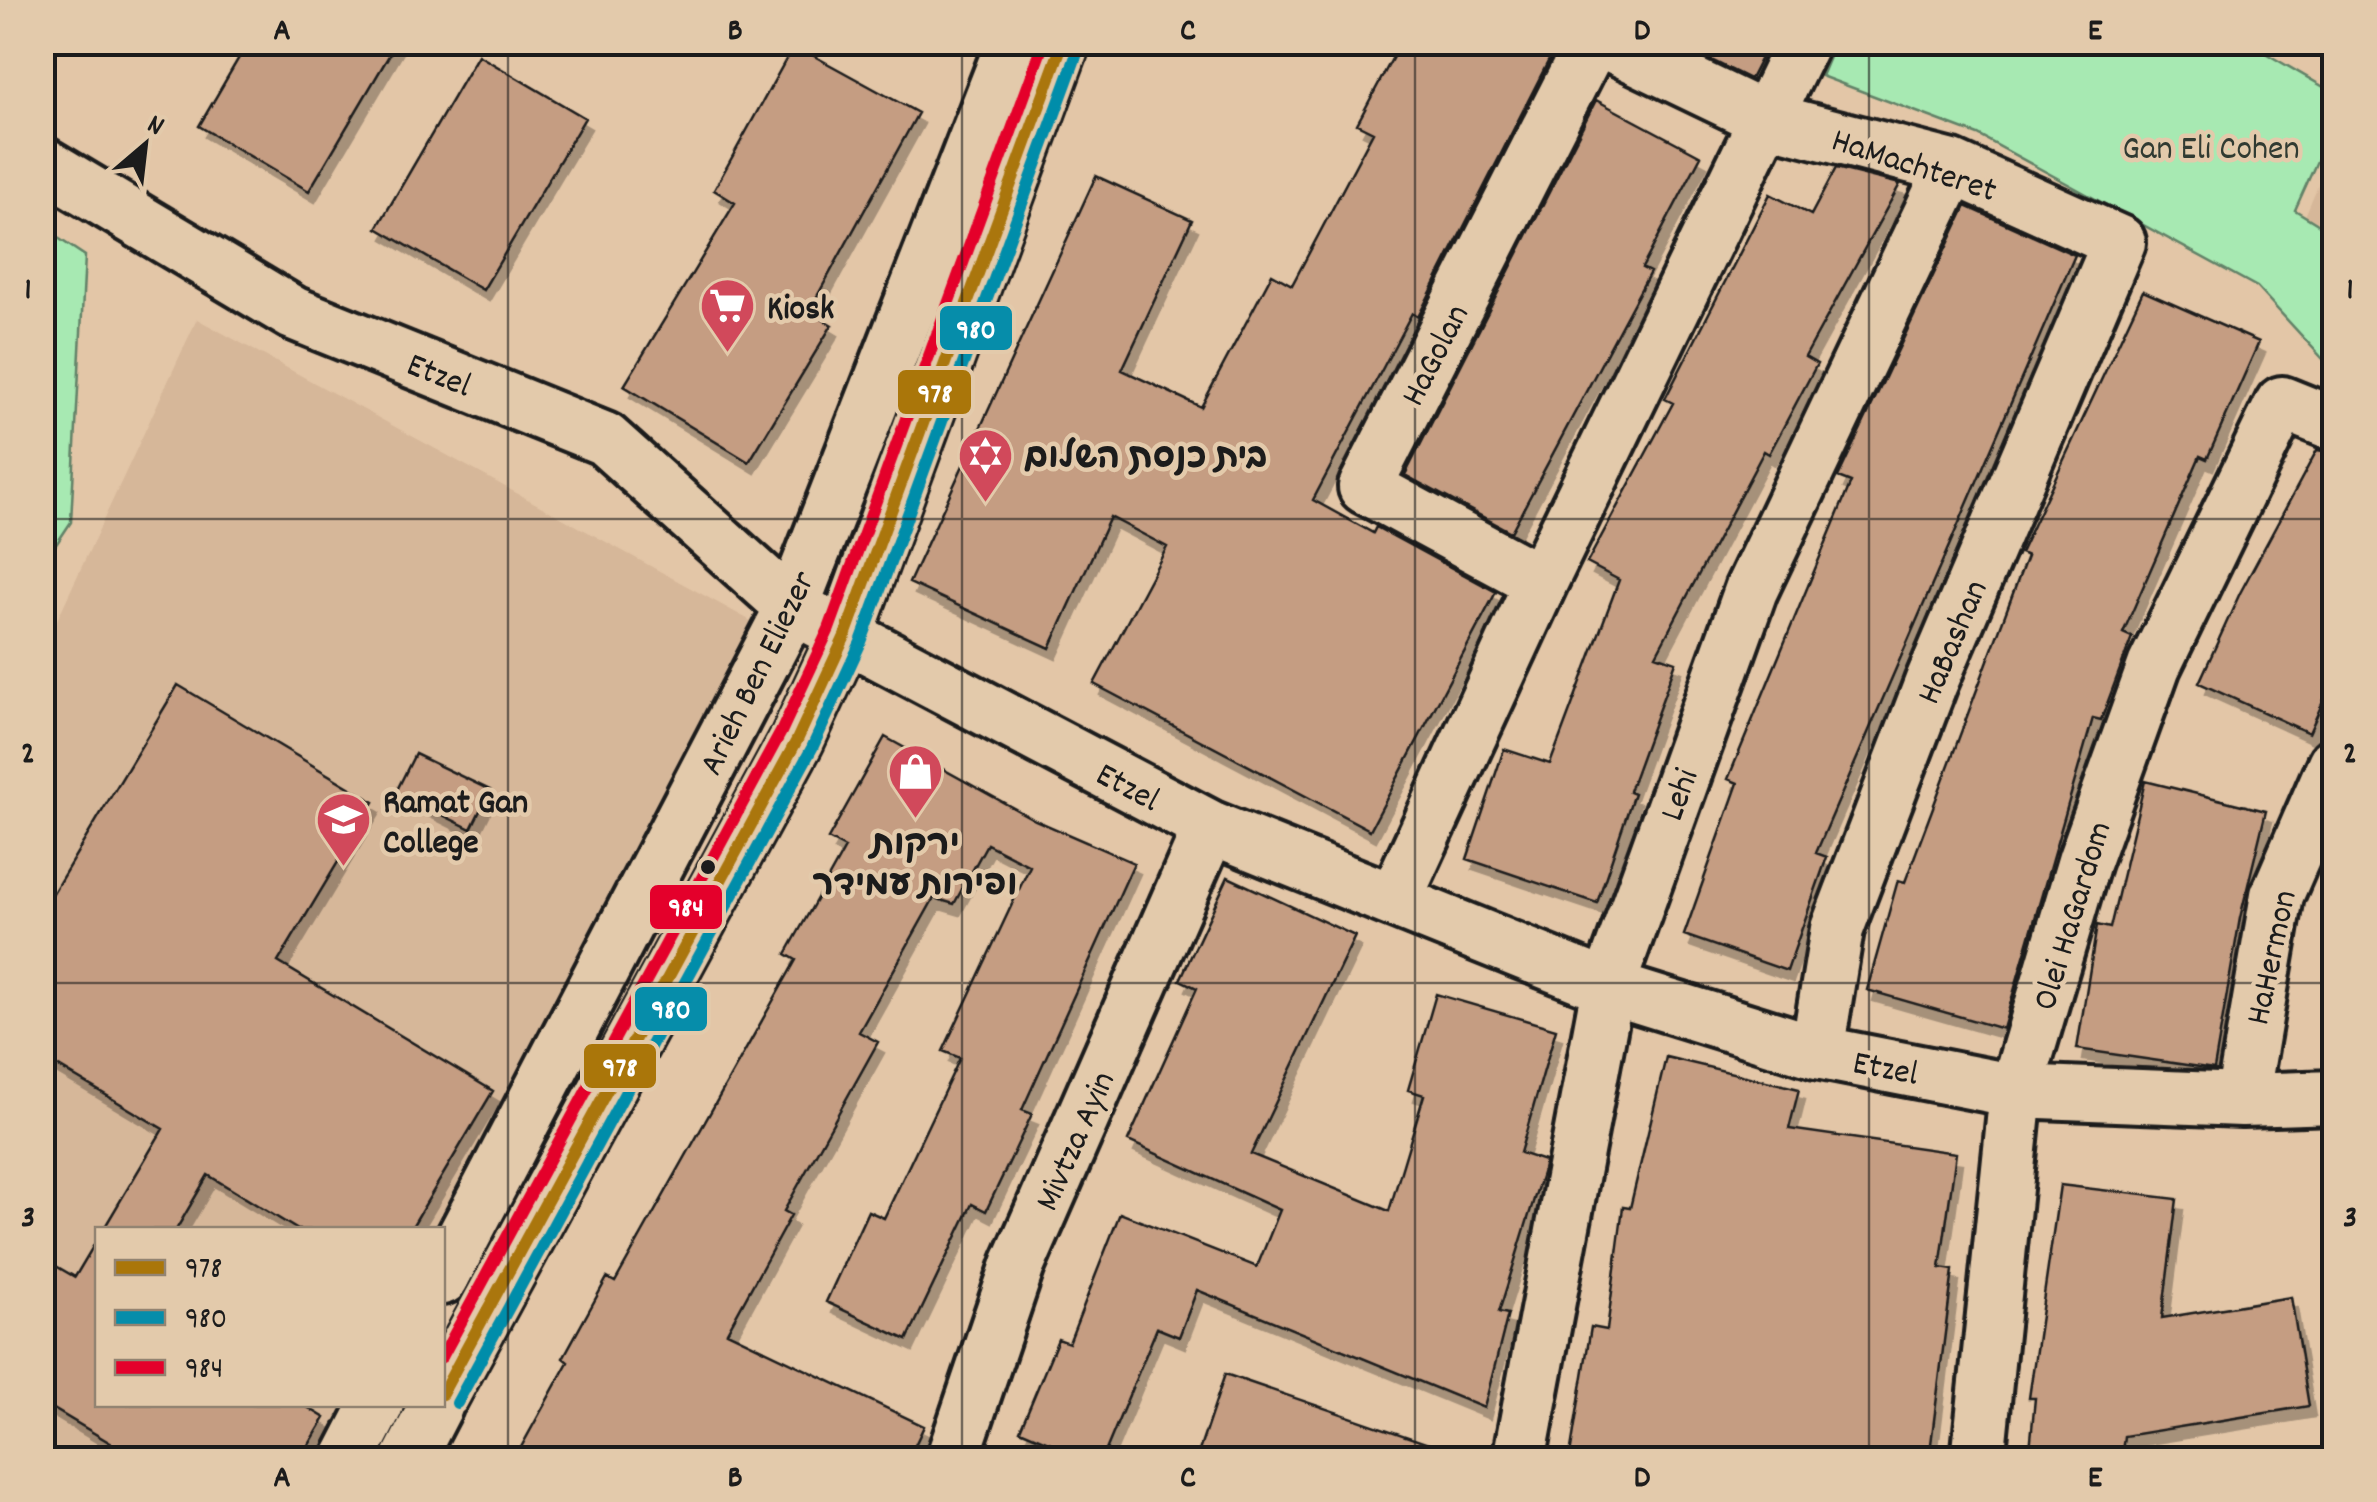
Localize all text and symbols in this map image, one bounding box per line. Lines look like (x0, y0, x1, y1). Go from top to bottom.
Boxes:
text: A (273, 10, 291, 56)
text: B (727, 10, 743, 56)
text: C (1180, 10, 1196, 56)
text: D (1634, 10, 1651, 56)
text: E (2088, 10, 2103, 56)
north arrow (95, 95, 195, 195)
text: N (139, 106, 170, 148)
street label: HaMachteret (1824, 118, 2003, 218)
park label: Gan Eli Cohen (2122, 126, 2300, 176)
text: 1 (24, 269, 32, 315)
text: 1 (2346, 269, 2354, 315)
supermarket icon: Kiosk (698, 276, 758, 355)
place label: Kiosk (767, 286, 834, 336)
street label: HaGolan (1391, 297, 1484, 416)
line badge: 980 (938, 304, 1014, 352)
text: 980 (956, 313, 996, 353)
street label: Etzel (398, 342, 478, 413)
line badge: 978 (896, 368, 973, 416)
text: 978 (918, 377, 952, 417)
synagogue icon: בית כנסת השלום (955, 425, 1015, 504)
place label: בית כנסת השלום (1024, 435, 1267, 485)
street label: Arieh Ben Eliezer (688, 564, 831, 785)
street label: HaBashan (1906, 573, 2003, 713)
text: 2 (21, 733, 35, 779)
text: 2 (2343, 733, 2357, 779)
shop icon: ירקות ופירות עמידר (885, 741, 945, 820)
street label: Etzel (1086, 752, 1167, 827)
street label: Lehi (1649, 763, 1714, 829)
place label: Ramat Gan College (383, 780, 528, 870)
school or university icon: Ramat Gan College (314, 790, 374, 869)
street label: Olei HaGardom (2022, 816, 2127, 1017)
place label: ירקות ופירות עמידר (812, 822, 1018, 912)
unlabelled marker (698, 857, 718, 877)
line badge: 984 (648, 883, 724, 931)
street label: HaHermon (2235, 886, 2313, 1030)
text: 984 (668, 891, 704, 931)
line badge: 980 (633, 985, 709, 1033)
text: 980 (651, 993, 691, 1033)
street label: Etzel (1848, 1040, 1922, 1102)
line badge: 978 (582, 1042, 658, 1090)
text: 978 (603, 1051, 637, 1091)
street label: Mivtza Ayin (1025, 1064, 1131, 1220)
text: 3 (21, 1197, 35, 1243)
text: 3 (2343, 1197, 2357, 1243)
legend (95, 1227, 445, 1407)
text: 978 (185, 1250, 222, 1293)
text: 980 (185, 1300, 227, 1343)
text: 984 (185, 1350, 223, 1393)
text: A (273, 1457, 291, 1502)
text: B (727, 1457, 743, 1502)
text: C (1180, 1457, 1196, 1502)
text: D (1634, 1457, 1651, 1502)
text: E (2088, 1457, 2103, 1502)

